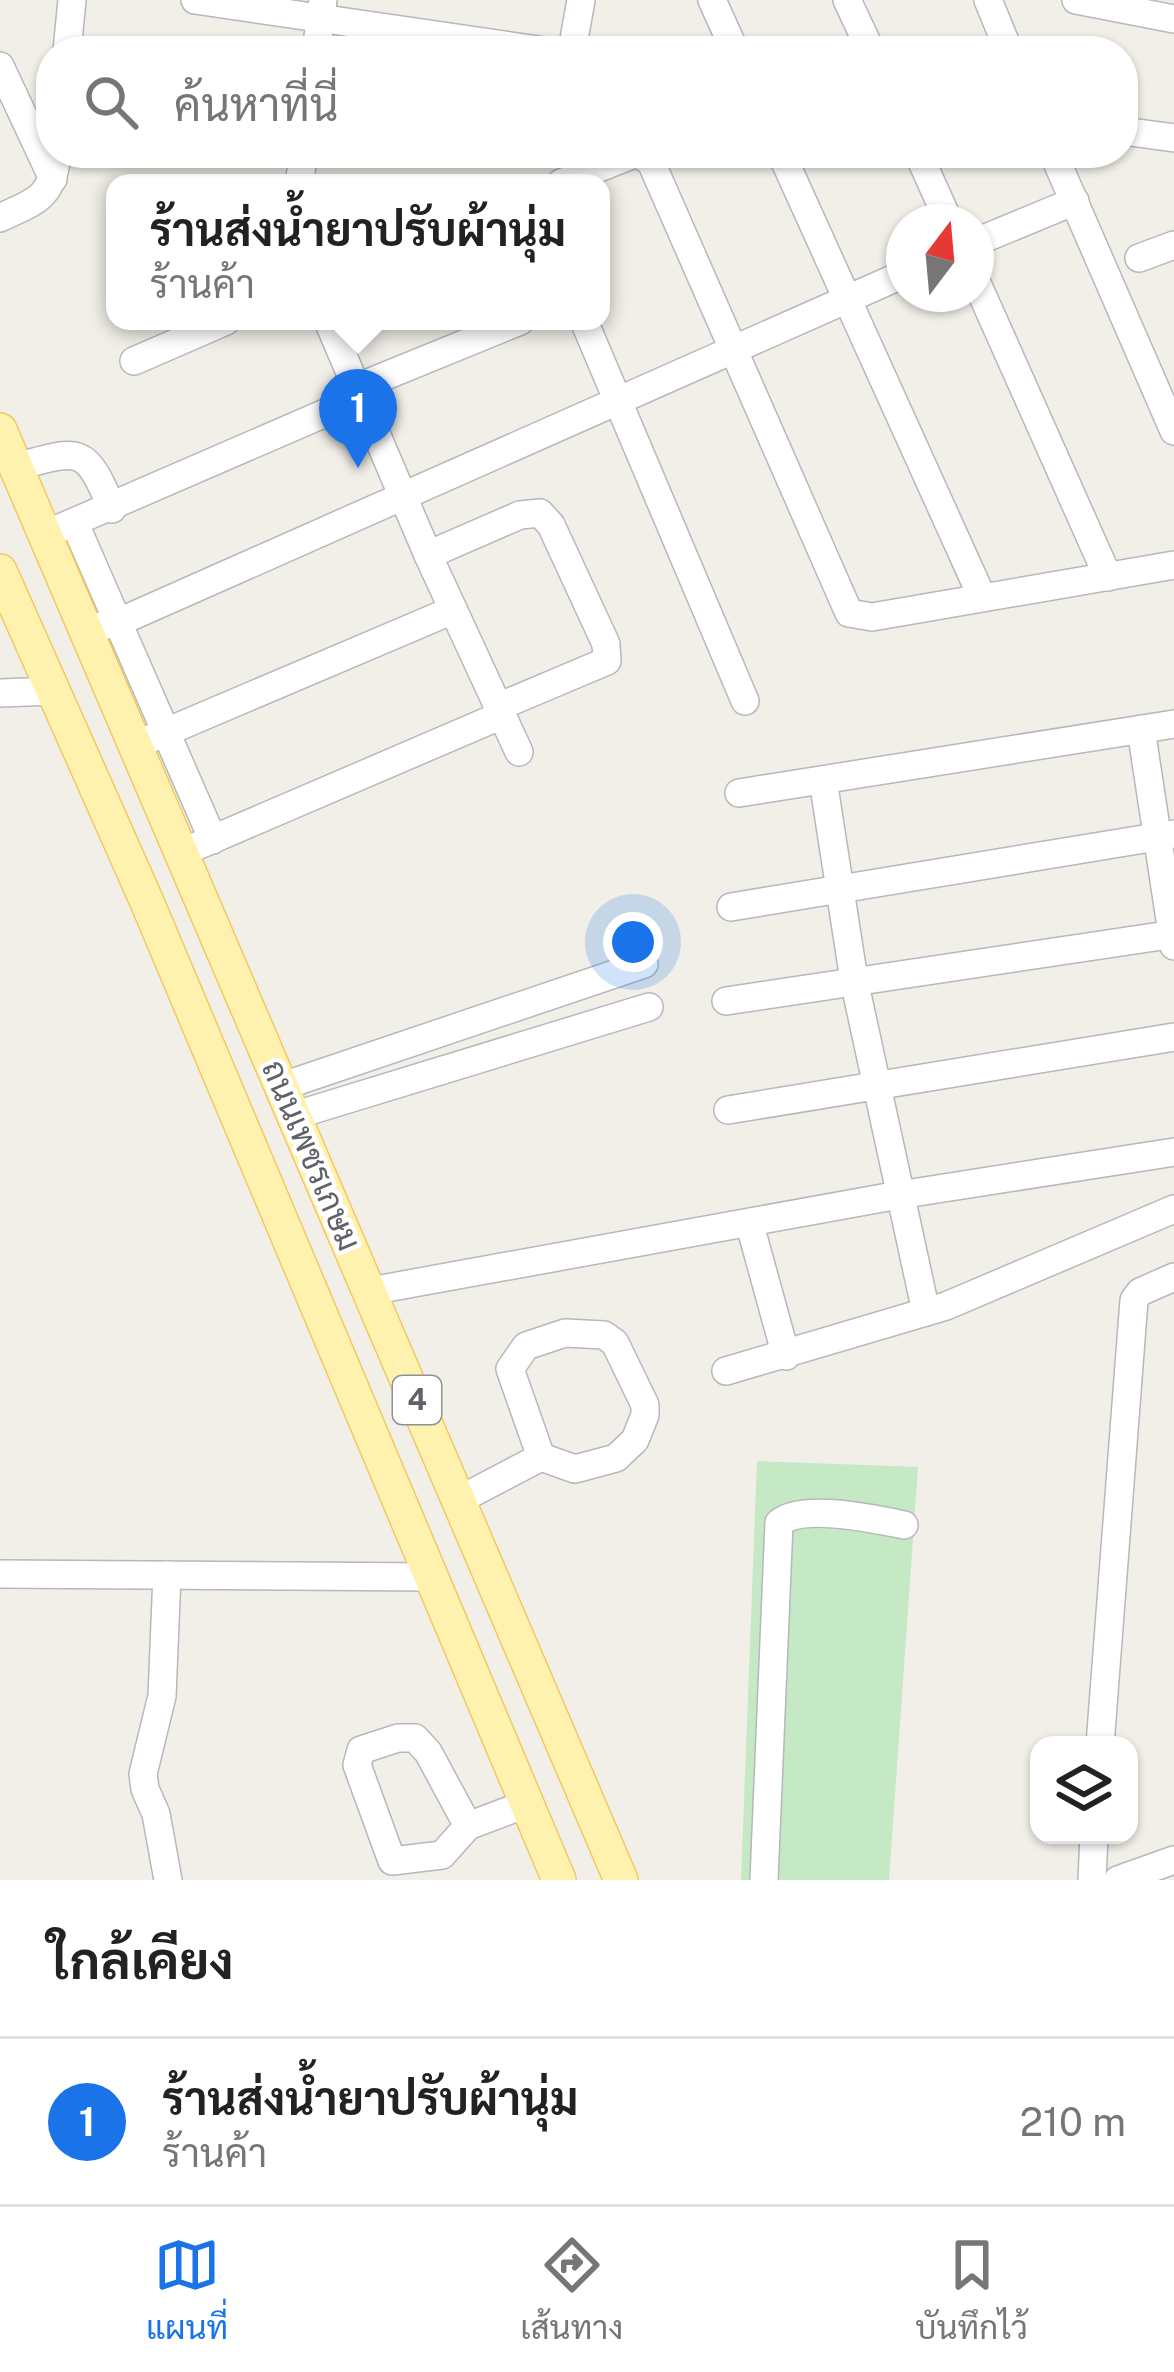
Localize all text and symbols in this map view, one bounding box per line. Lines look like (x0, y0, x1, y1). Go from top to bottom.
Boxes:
search box (36, 36, 1138, 168)
icon: search (78, 69, 144, 135)
text: ค้นหาที่นี่ (174, 78, 338, 131)
popup (106, 174, 610, 330)
text: ร้านส่งน้ำยาปรับผ้านุ่ม (150, 203, 566, 256)
north arrow (886, 204, 994, 312)
text: ร้านค้า (150, 261, 255, 307)
pin: 1 (319, 369, 397, 468)
your location (603, 912, 663, 972)
street label: ถนนเพชรเกษม (255, 1054, 369, 1256)
road number: 4 (393, 1376, 441, 1424)
map controls (1030, 1736, 1138, 1844)
button: layers (1030, 1736, 1138, 1844)
text: ใกล้เคียง (48, 1931, 234, 1990)
text: ร้านส่งน้ำยาปรับผ้านุ่ม (162, 2072, 578, 2125)
text: 1 (79, 2099, 95, 2145)
text: 210 m (1020, 2099, 1126, 2145)
text: ร้านค้า (162, 2130, 267, 2176)
tab: แผนที่ (146, 2232, 228, 2347)
tab: เส้นทาง (520, 2232, 623, 2347)
tab: บันทึกไว้ (915, 2232, 1028, 2347)

